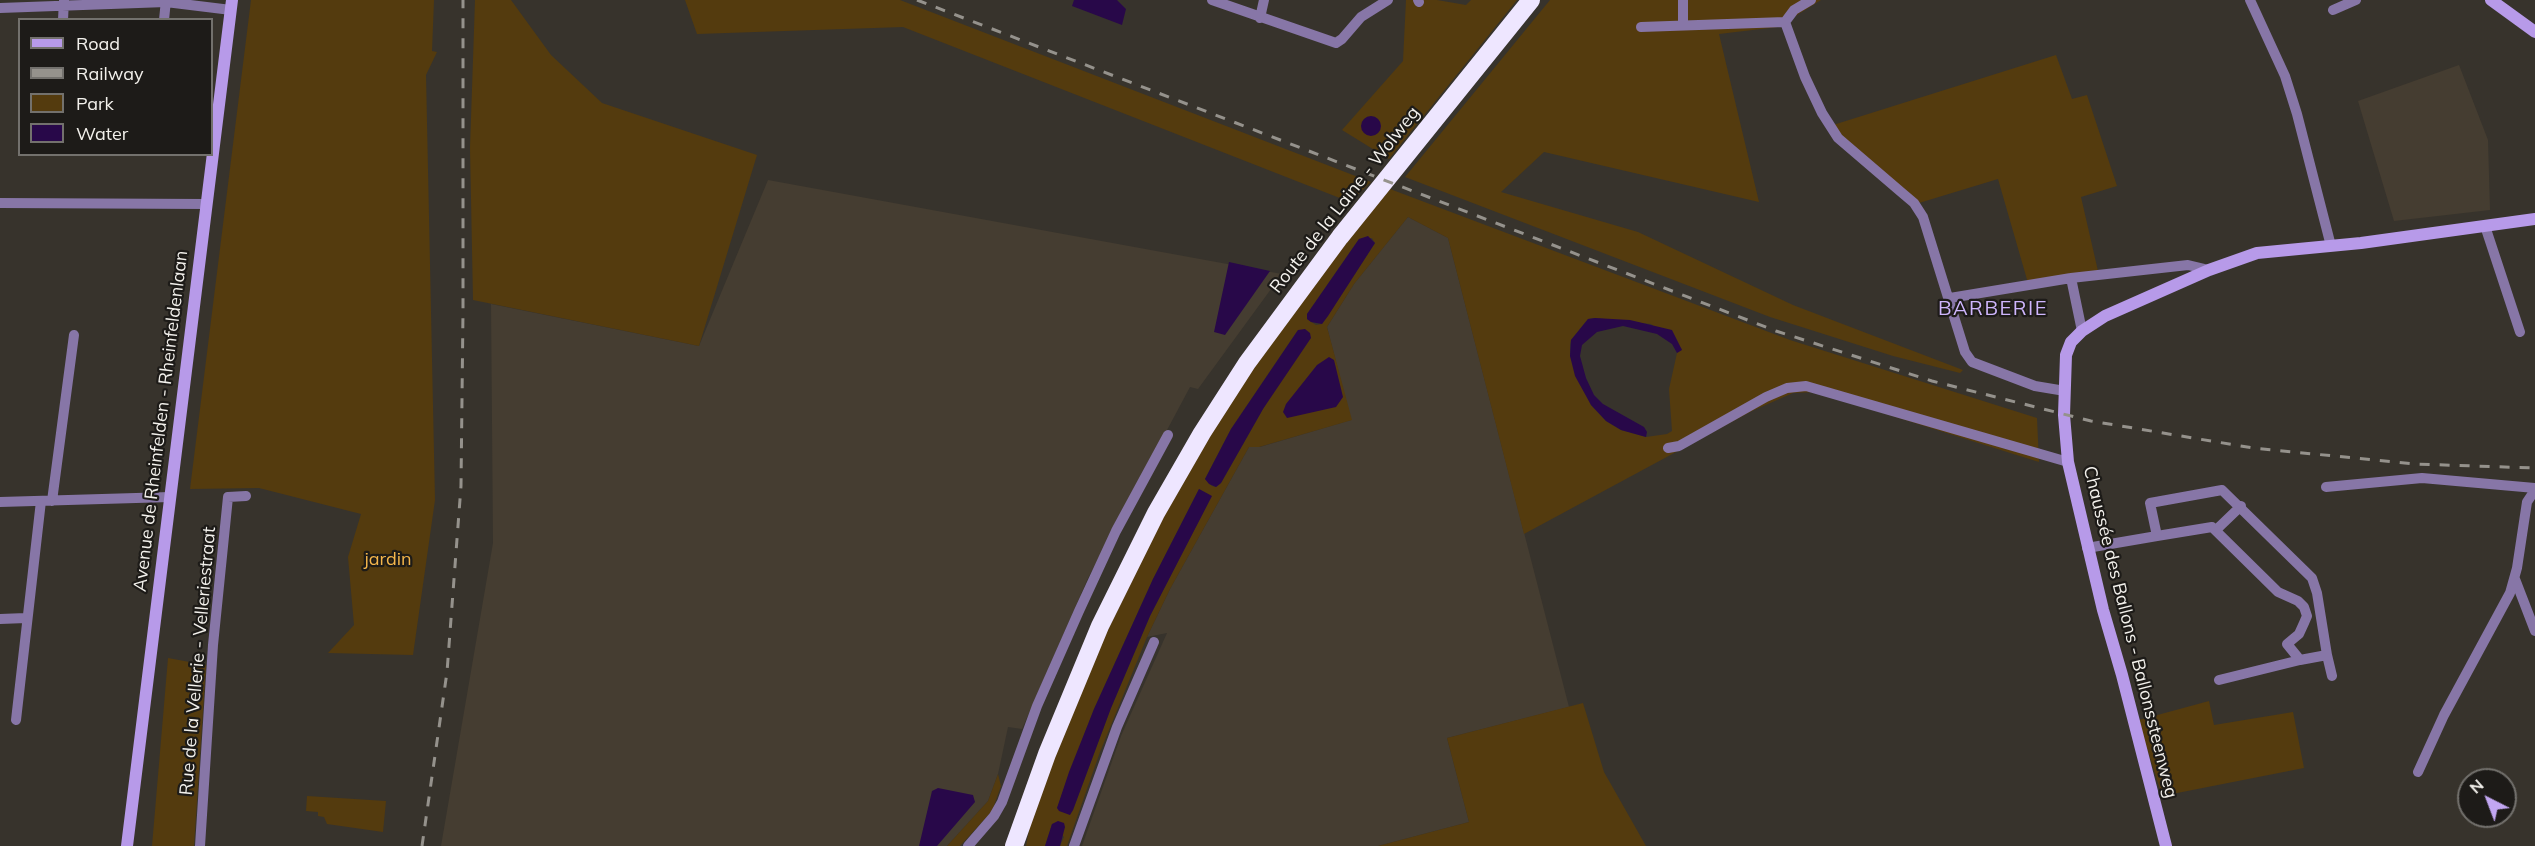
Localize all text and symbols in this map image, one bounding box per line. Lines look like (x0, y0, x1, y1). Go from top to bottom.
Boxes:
legend (18, 18, 213, 156)
text: Road (76, 32, 120, 55)
text: Railway (76, 62, 144, 85)
text: Park (76, 92, 114, 115)
street label: Route de la Laine - Wolweg (1265, 102, 1425, 298)
text: Water (76, 122, 128, 145)
street label: Avenue de Rheinfelden - Rheinfeldenlaan (129, 249, 193, 593)
district label: BARBERIE (1938, 297, 2048, 321)
street label: Chaussée des Ballons - Ballonssteenweg (2078, 464, 2182, 800)
street label: Rue de la Vellerie - Velleriestraat (175, 526, 221, 796)
park label: jardin (364, 549, 412, 571)
north arrow (2457, 768, 2517, 828)
text: N (2465, 775, 2487, 798)

